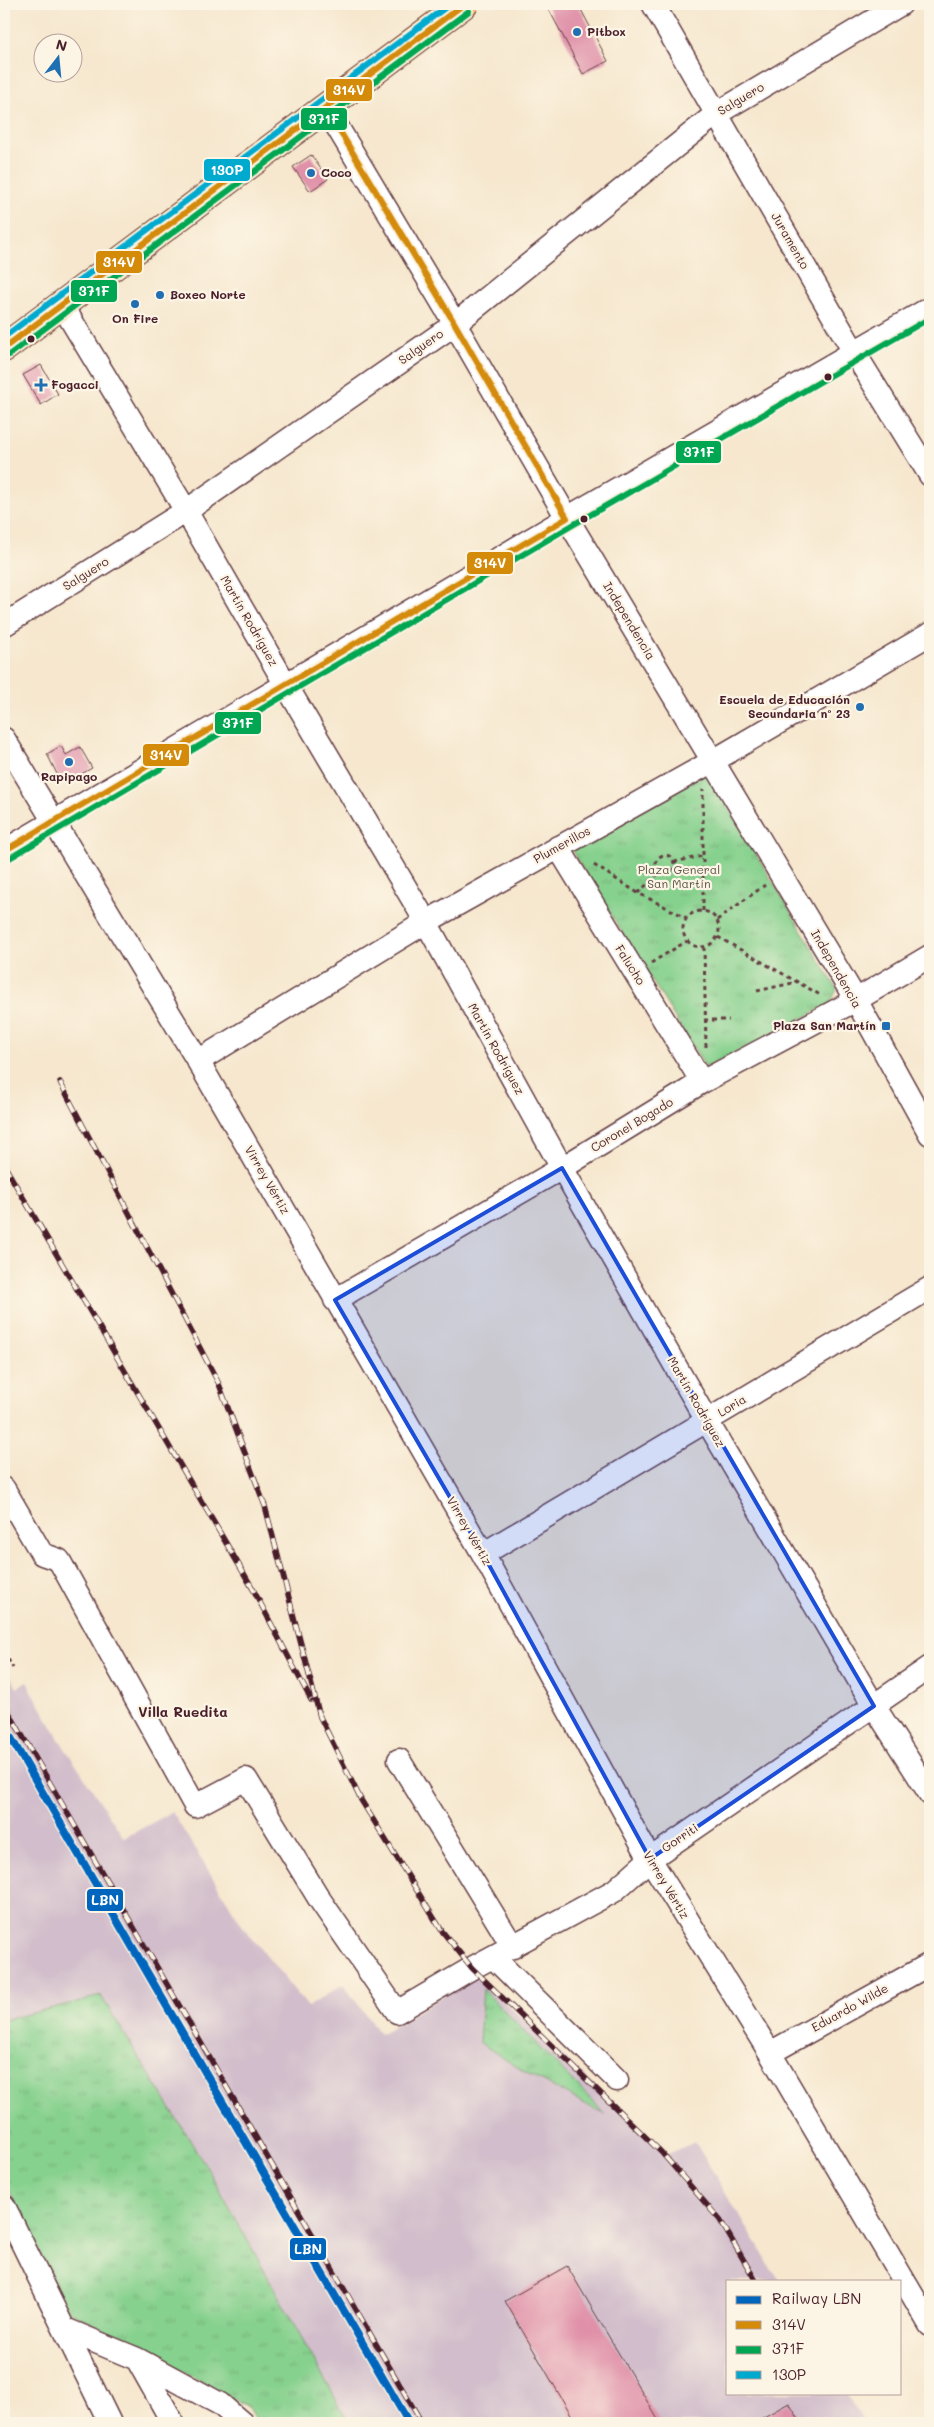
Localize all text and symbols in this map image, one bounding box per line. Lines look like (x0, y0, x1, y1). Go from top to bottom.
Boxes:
place label: Pitbox (587, 23, 626, 39)
marker: Pitbox (571, 26, 583, 38)
north arrow (32, 32, 82, 82)
text: N (54, 34, 69, 56)
line badge: 314V (325, 78, 373, 102)
street label: Salguero (714, 78, 767, 118)
text: 314V (333, 80, 365, 99)
line badge: 371F (300, 107, 348, 131)
text: 371F (308, 109, 340, 128)
line badge: 130P (203, 158, 251, 182)
text: 130P (210, 160, 244, 179)
place label: Coco (321, 164, 352, 180)
marker: Coco (305, 167, 317, 179)
street label: Juramento (768, 209, 813, 272)
line badge: 314V (95, 250, 143, 274)
text: 314V (103, 252, 135, 271)
line badge: 371F (70, 279, 118, 303)
text: 371F (78, 281, 110, 300)
place label: Boxeo Norte (170, 286, 246, 302)
marker: Boxeo Norte (154, 289, 166, 301)
marker: On Fire (129, 298, 141, 310)
place label: On Fire (112, 310, 158, 326)
street label: Salguero (395, 325, 446, 367)
unlabelled marker (26, 334, 36, 344)
unlabelled marker (823, 372, 833, 382)
place label: Fogacci (51, 376, 99, 392)
marker: Fogacci (35, 379, 47, 391)
line badge: 371F (675, 440, 722, 464)
text: 371F (683, 442, 715, 461)
unlabelled marker (579, 514, 589, 524)
line badge: 314V (466, 551, 514, 575)
street label: Salguero (59, 553, 111, 594)
text: 314V (474, 553, 506, 572)
street label: Martín Rodríguez (217, 572, 283, 669)
street label: Independencia (600, 579, 659, 662)
place label: Escuela de Educación Secundaria nº 23 (719, 691, 850, 721)
marker: Escuela de Educación Secundaria nº 23 (854, 701, 866, 713)
line badge: 371F (214, 711, 262, 735)
text: 371F (222, 713, 254, 732)
line badge: 314V (142, 743, 190, 767)
text: 314V (150, 745, 182, 764)
marker: Rapipago (63, 756, 75, 768)
place label: Rapipago (41, 768, 97, 784)
street label: Plumerillos (530, 822, 593, 866)
park label: Plaza General San Martín (638, 861, 720, 891)
street label: Independencia (808, 926, 866, 1011)
street label: Falucho (612, 941, 649, 988)
street label: Martín Rodríguez (465, 1000, 529, 1097)
place label: Plaza San Martín (773, 1017, 876, 1033)
marker: Plaza San Martín (880, 1020, 892, 1032)
street label: Coronel Bogado (587, 1093, 676, 1155)
street label: Virrey Vértiz (242, 1142, 294, 1217)
street label: Martín Rodríguez (664, 1353, 730, 1450)
street label: Loria (714, 1390, 749, 1420)
street label: Virrey Vértiz (444, 1493, 496, 1568)
district label: Villa Ruedita (138, 1702, 228, 1721)
street label: Gorriti (658, 1819, 701, 1855)
street label: Virrey Vértiz (640, 1847, 694, 1922)
line badge: LBN (86, 1888, 124, 1912)
text: LBN (91, 1890, 119, 1909)
street label: Eduardo Wilde (808, 1979, 891, 2035)
line badge: LBN (289, 2237, 327, 2261)
text: LBN (294, 2239, 322, 2258)
legend (726, 2280, 902, 2394)
text: Railway LBN (772, 2288, 861, 2308)
text: 314V (772, 2314, 806, 2334)
text: 371F (772, 2338, 804, 2358)
text: 130P (772, 2364, 806, 2384)

